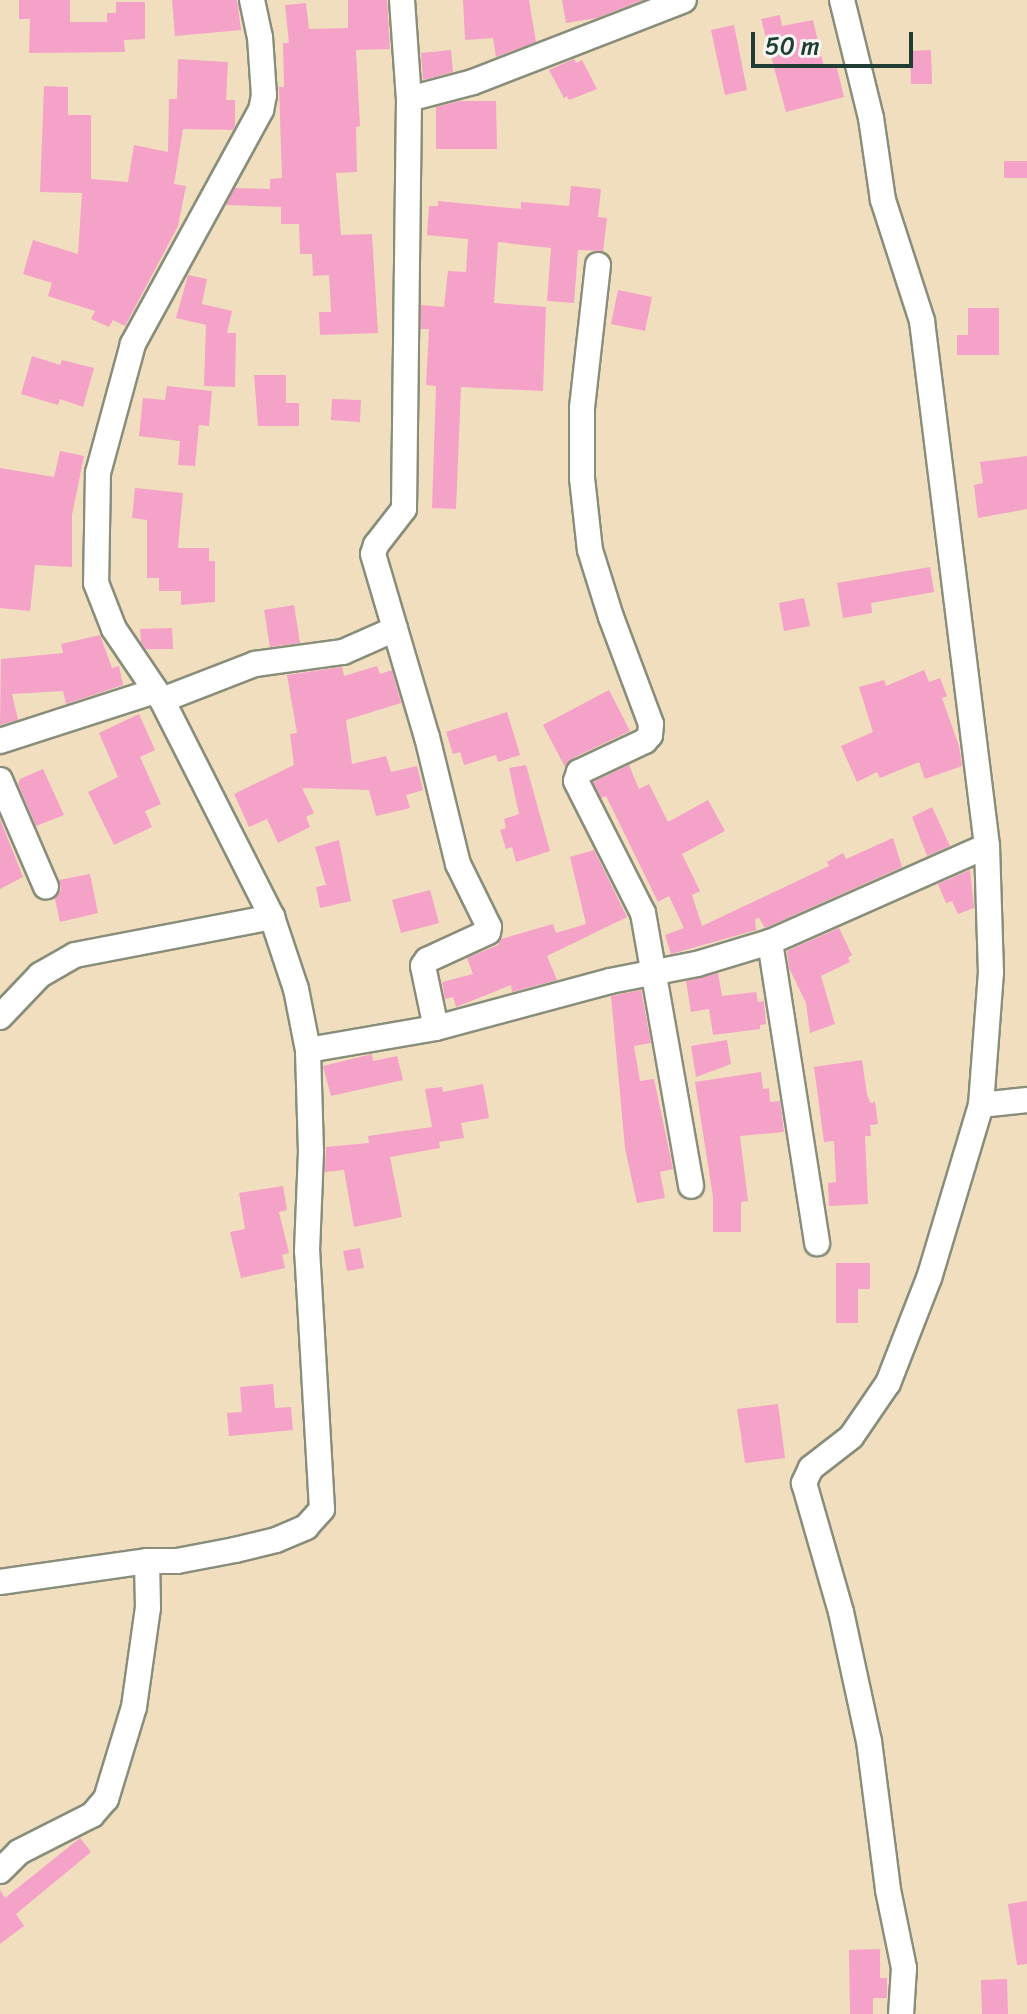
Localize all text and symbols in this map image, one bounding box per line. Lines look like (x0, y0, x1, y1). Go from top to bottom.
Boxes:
scale bar (755, 16, 917, 66)
text: 50 m (765, 25, 820, 67)

